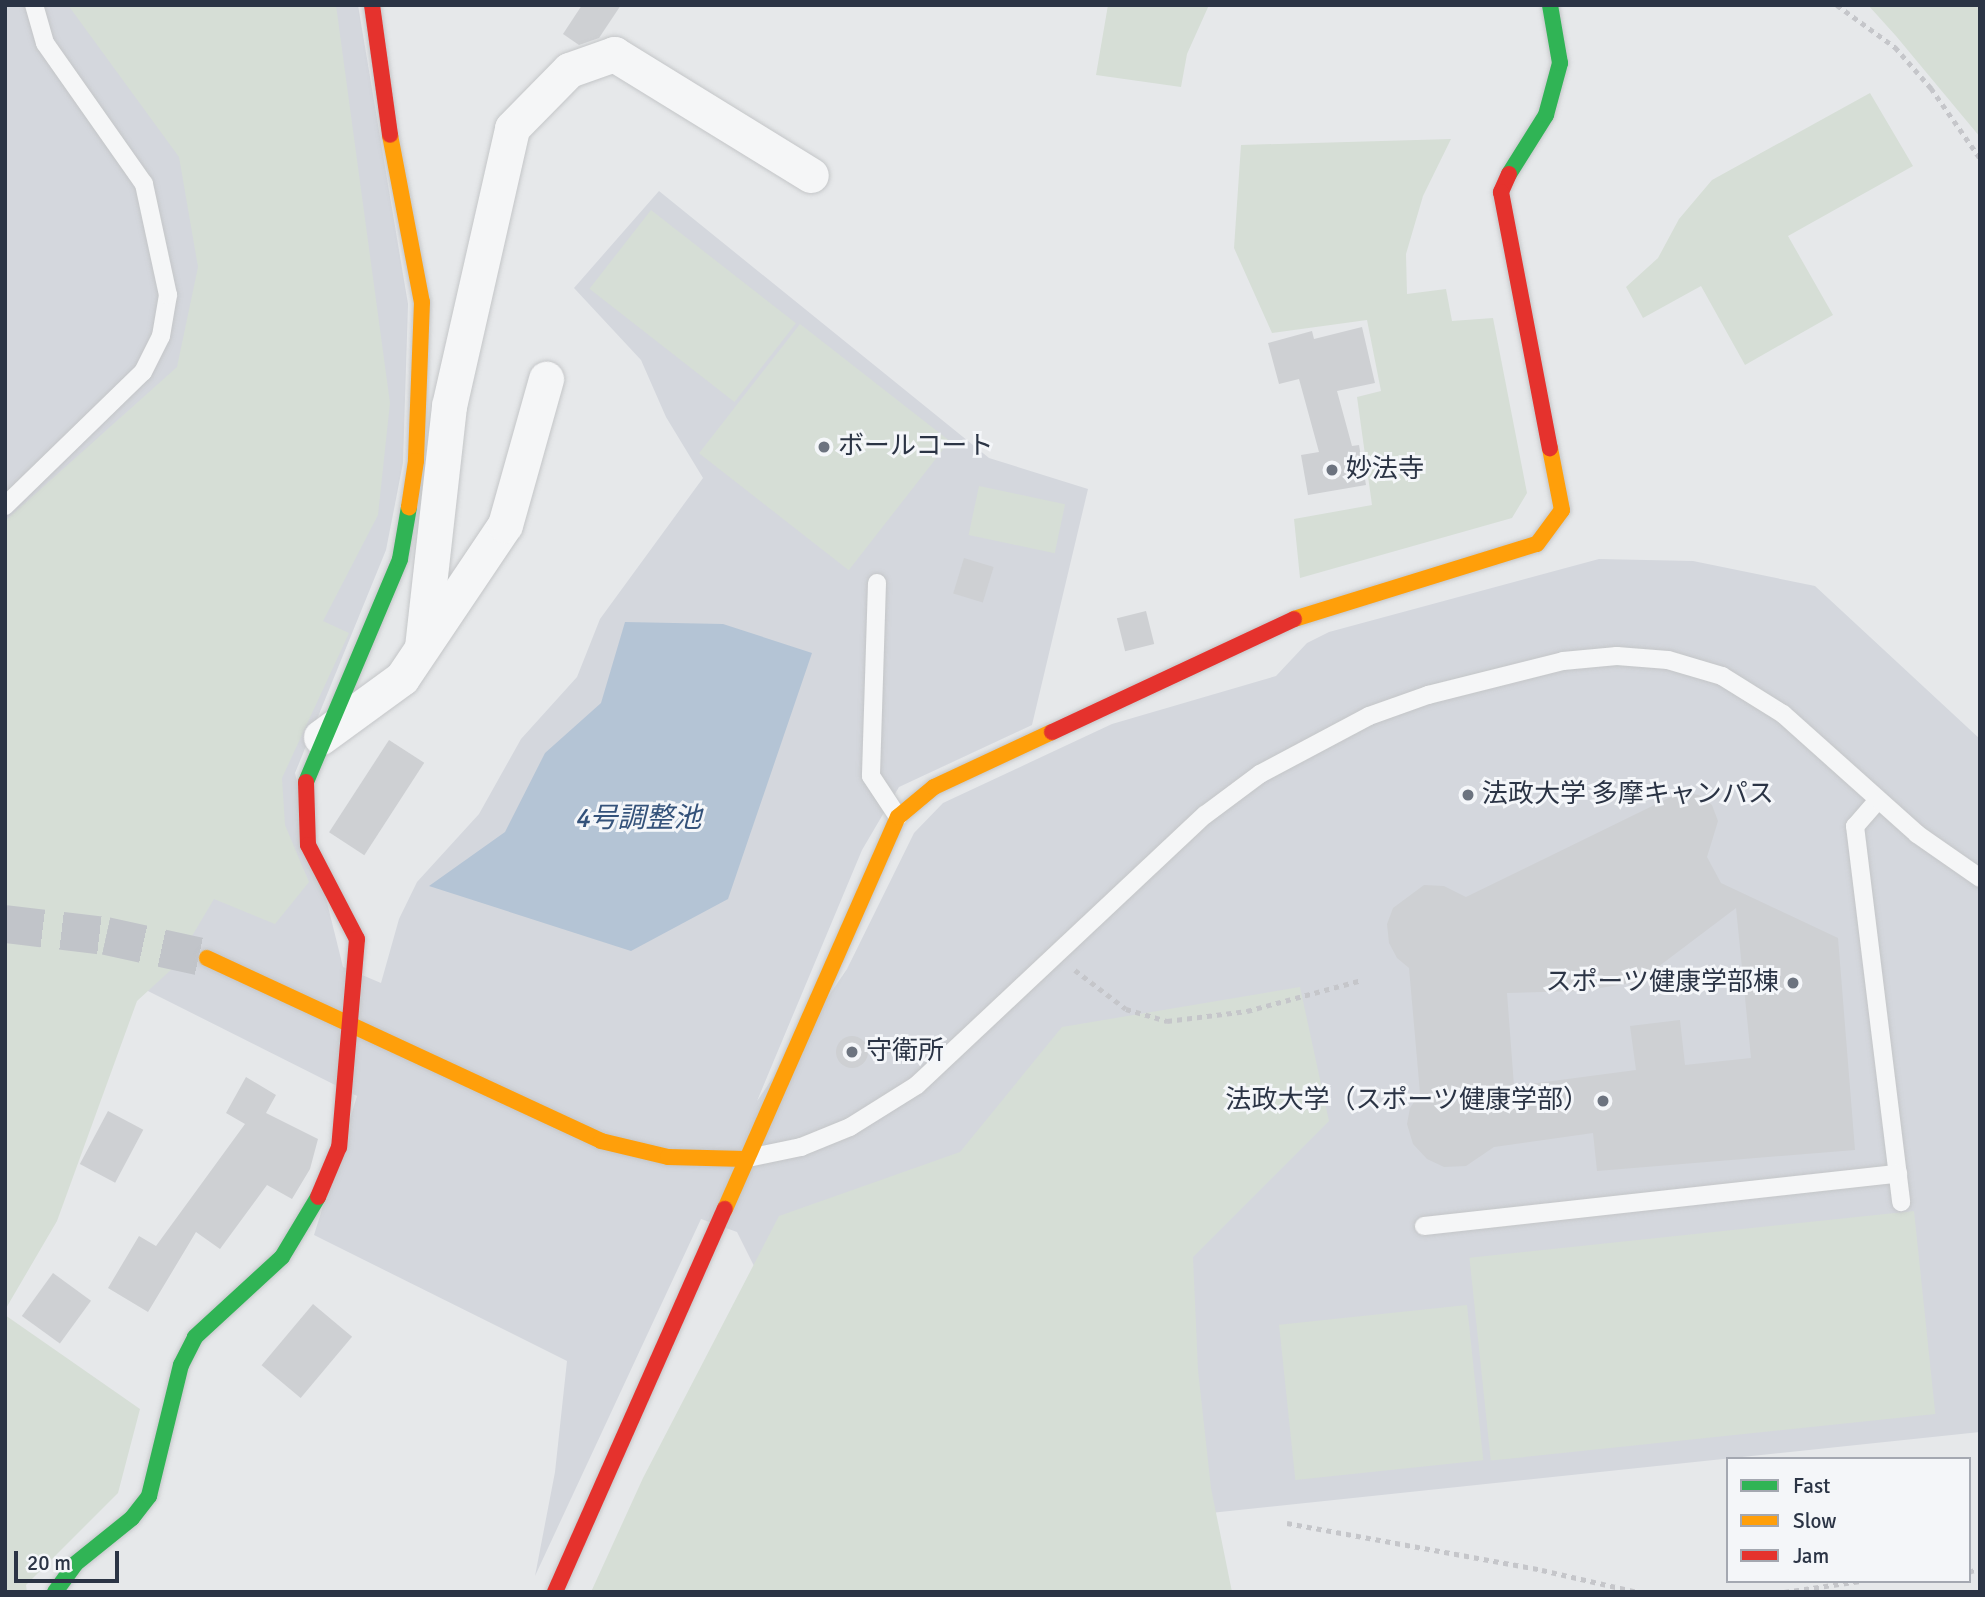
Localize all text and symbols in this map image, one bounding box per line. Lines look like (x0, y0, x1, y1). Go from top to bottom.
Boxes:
place label: ボールコート (838, 431, 994, 463)
marker: ボールコート (816, 439, 832, 455)
place label: 妙法寺 (1346, 454, 1424, 486)
marker: 妙法寺 (1324, 462, 1340, 478)
place label: 法政大学 多摩キャンパス (1482, 779, 1774, 811)
marker: 法政大学 多摩キャンパス (1460, 787, 1476, 803)
water label: 4号調整池 (574, 801, 702, 835)
place label: スポーツ健康学部棟 (1545, 967, 1779, 999)
marker: スポーツ健康学部棟 (1785, 975, 1801, 991)
place label: 守衛所 (866, 1036, 944, 1068)
marker: 守衛所 (844, 1044, 860, 1060)
place label: 法政大学（スポーツ健康学部） (1225, 1085, 1589, 1117)
marker: 法政大学（スポーツ健康学部） (1595, 1093, 1611, 1109)
legend (1726, 1457, 1971, 1583)
text: Fast (1793, 1473, 1830, 1499)
text: Slow (1793, 1508, 1837, 1534)
scale bar (18, 1538, 122, 1582)
text: Jam (1793, 1543, 1829, 1569)
text: 20 m (27, 1550, 71, 1576)

